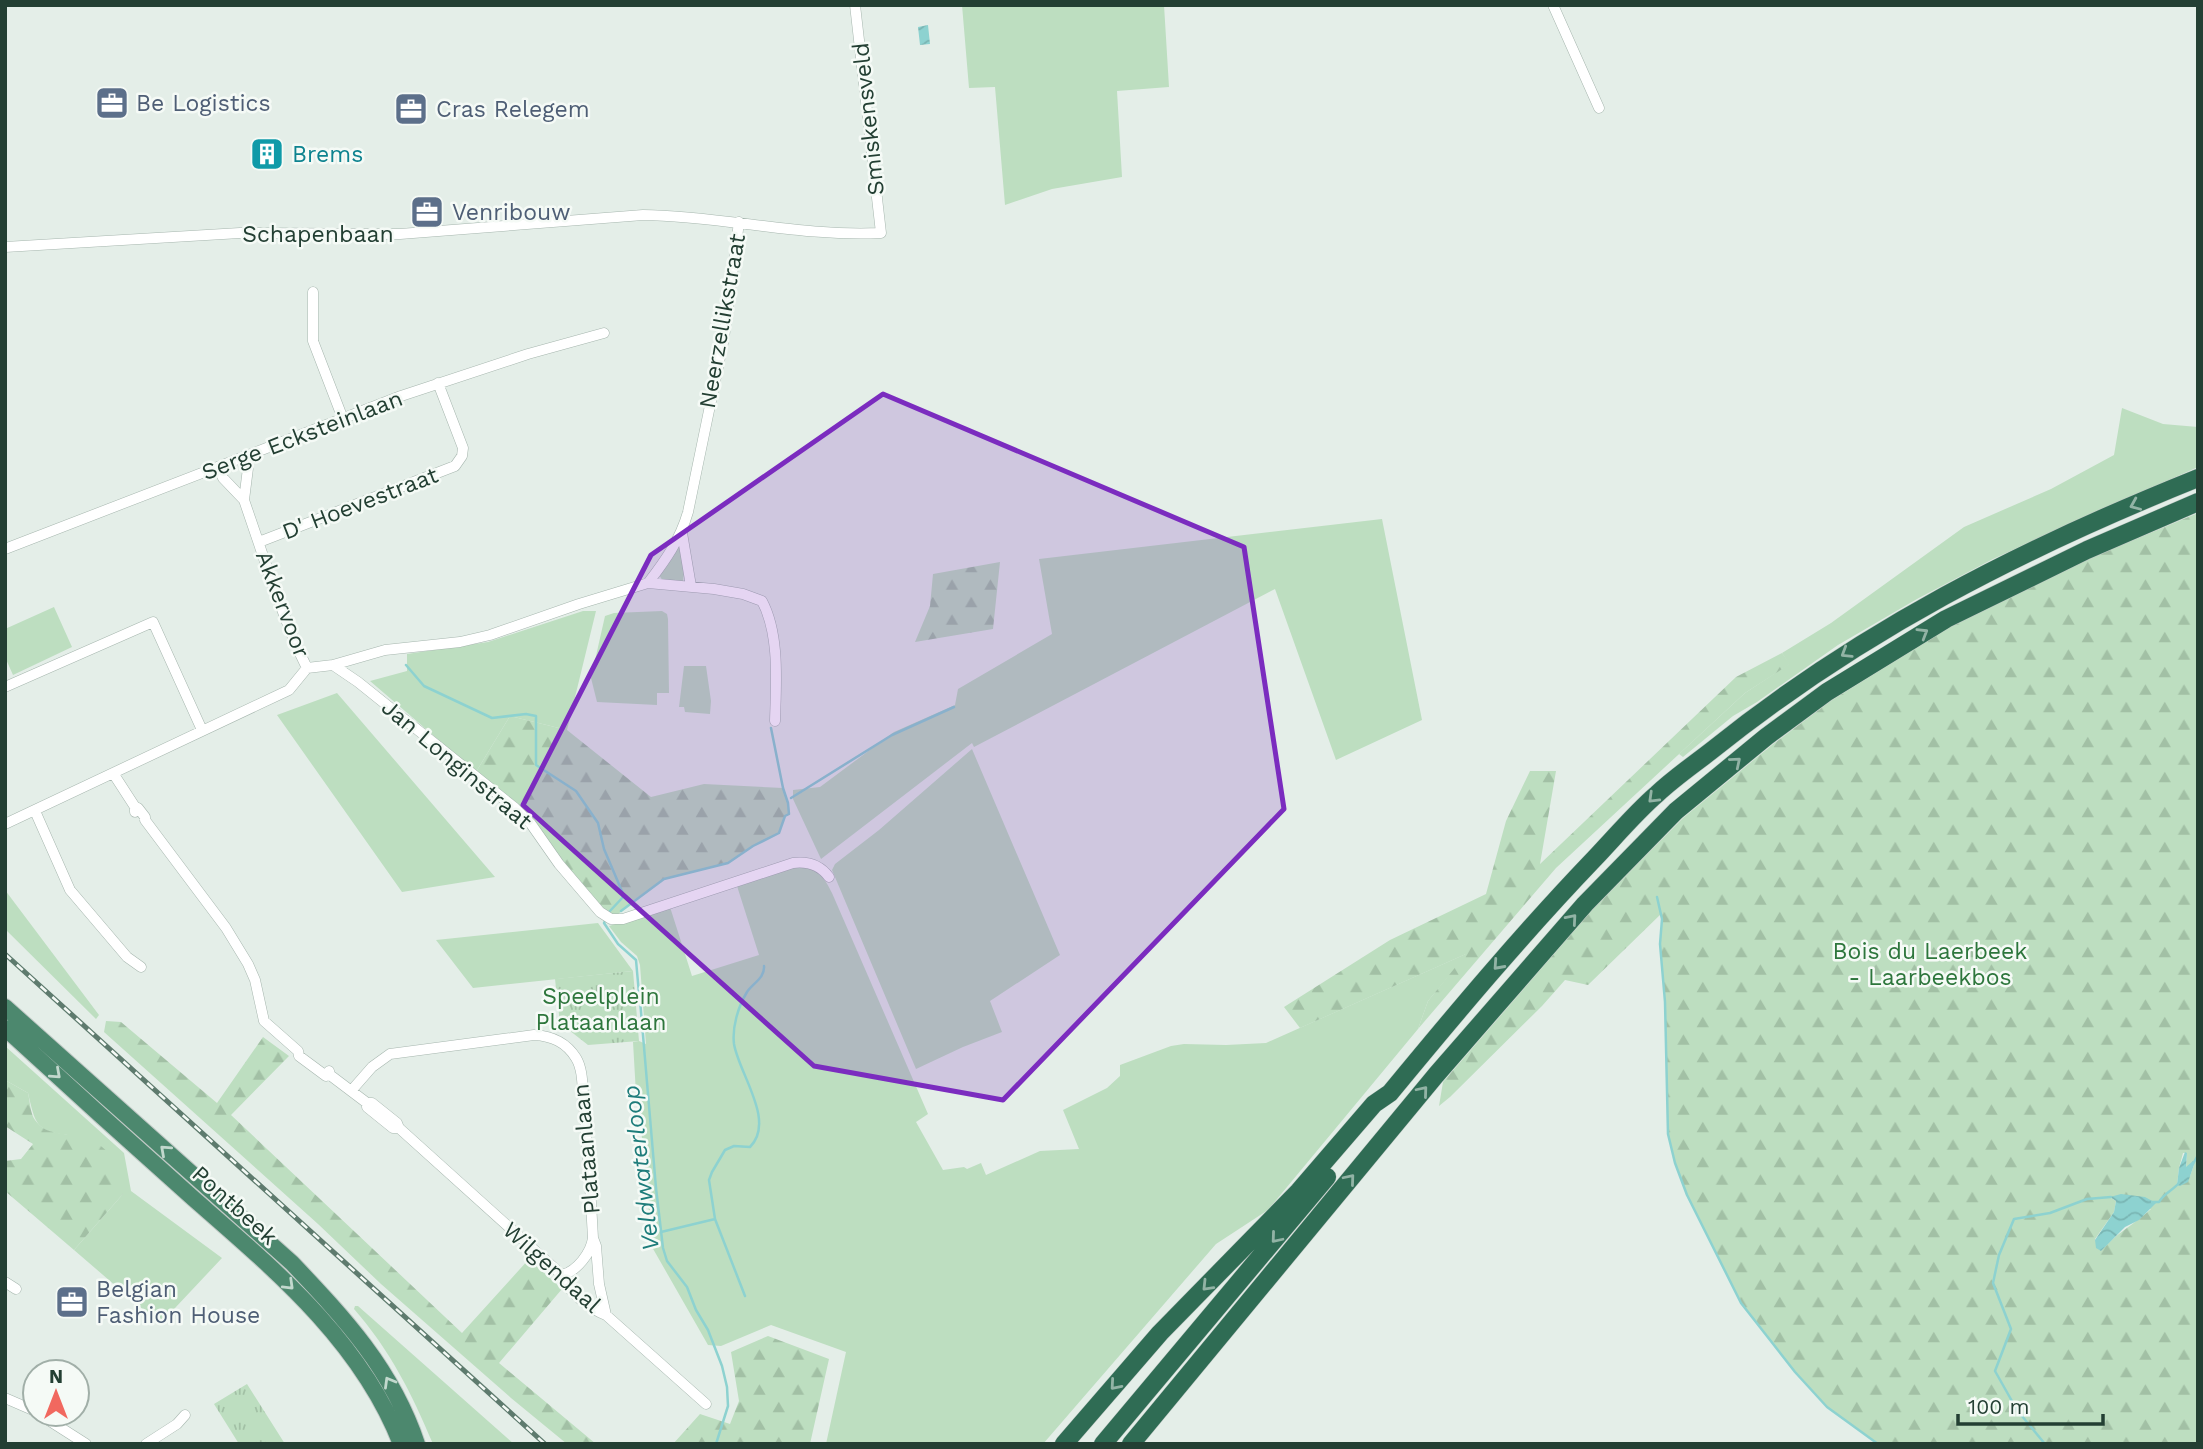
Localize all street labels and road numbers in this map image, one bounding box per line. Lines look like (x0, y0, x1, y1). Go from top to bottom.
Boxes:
street label: Smiskensveld (847, 41, 890, 197)
street label: Schapenbaan (242, 221, 394, 248)
street label: Neerzellikstraat (694, 231, 751, 411)
street label: Serge Ecksteinlaan (198, 385, 406, 486)
street label: D' Hoevestraat (279, 461, 442, 546)
street label: Akkervoor (250, 547, 315, 662)
street label: Jan Longinstraat (376, 694, 538, 835)
street label: Plataanlaan (567, 1083, 606, 1215)
street label: Pontbeek (186, 1160, 283, 1251)
street label: Wilgendaal (497, 1216, 606, 1318)

